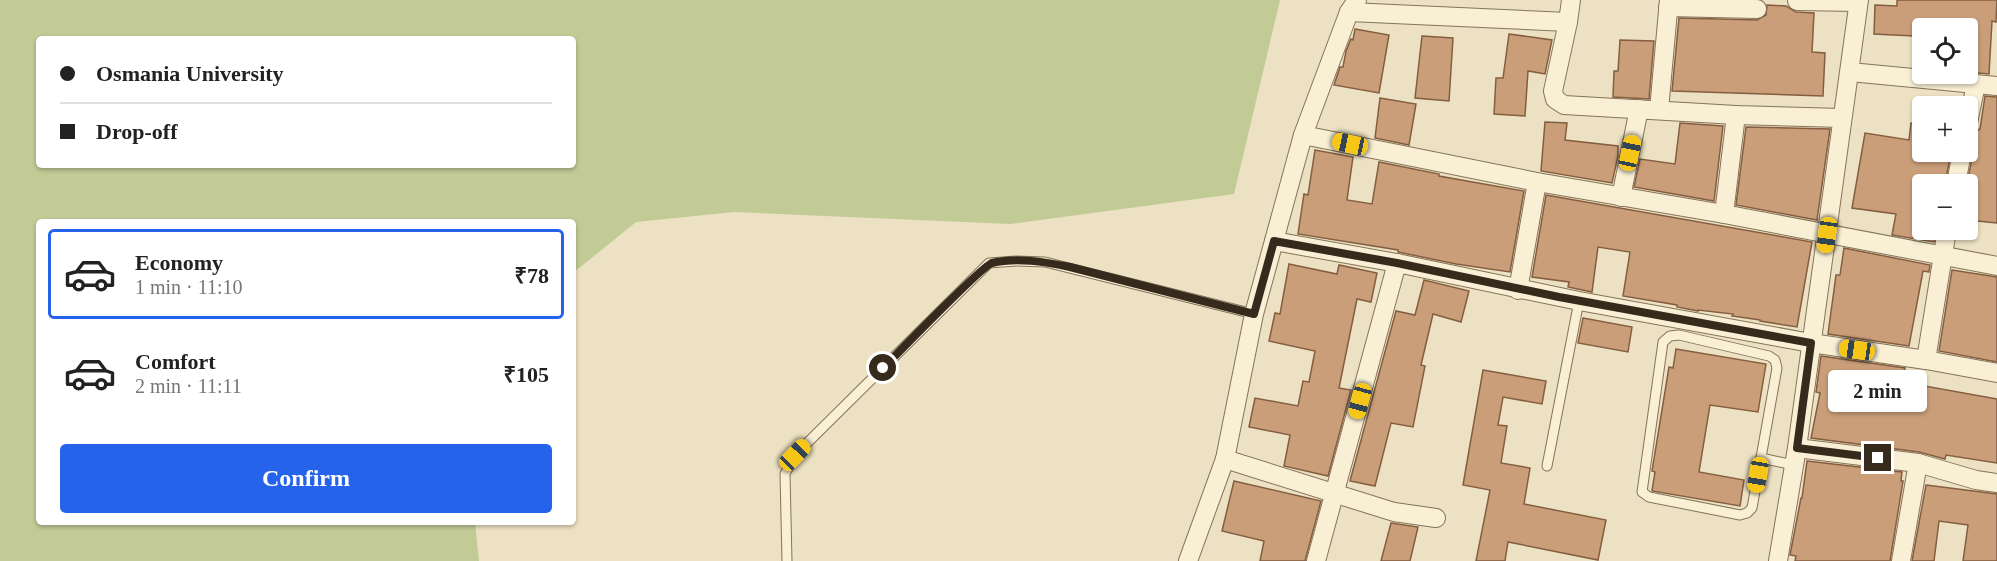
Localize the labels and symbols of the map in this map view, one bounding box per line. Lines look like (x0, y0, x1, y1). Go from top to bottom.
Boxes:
car (1331, 131, 1369, 157)
car (1617, 134, 1643, 172)
car (1816, 216, 1838, 254)
car (1838, 339, 1876, 361)
route start (869, 354, 896, 381)
callout: 2 min (1828, 371, 1928, 413)
car (1347, 381, 1373, 421)
car (776, 436, 814, 474)
route end (1864, 444, 1891, 471)
car (1746, 456, 1770, 494)

